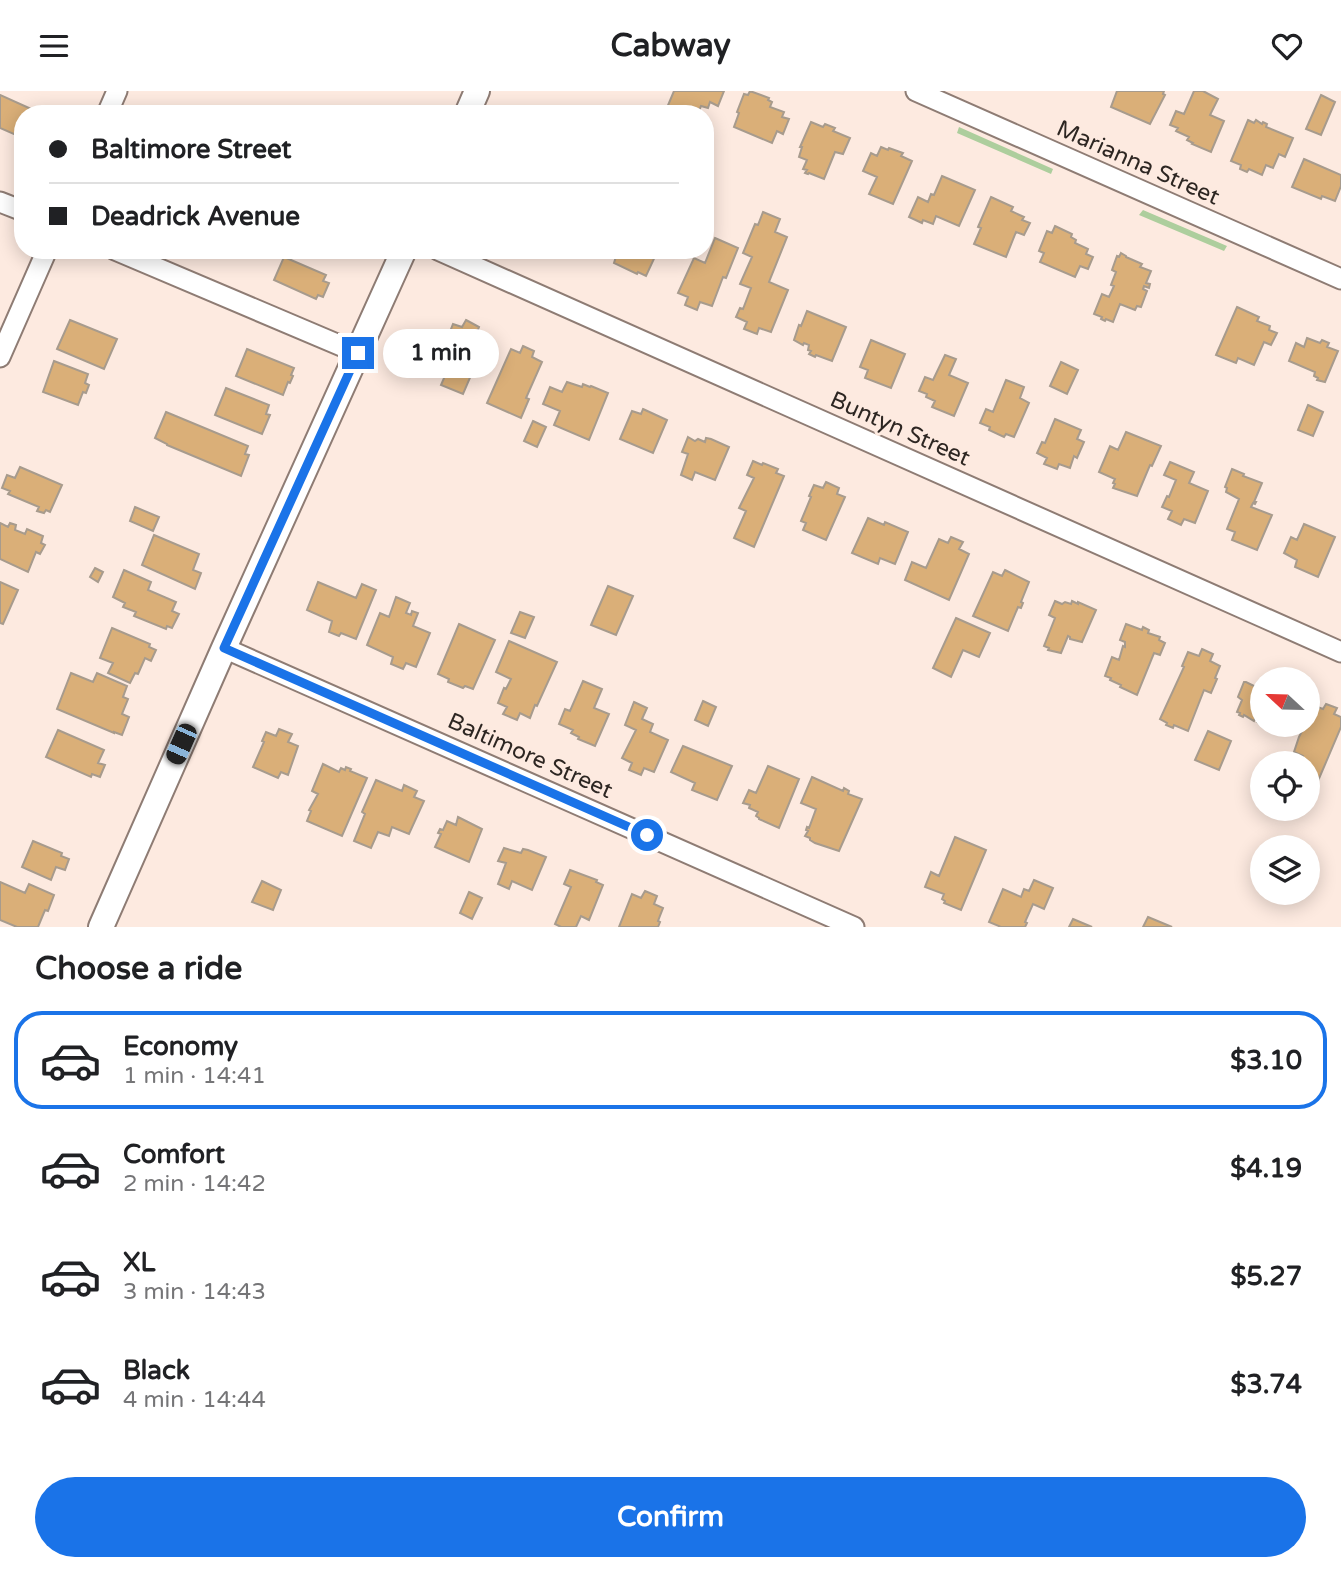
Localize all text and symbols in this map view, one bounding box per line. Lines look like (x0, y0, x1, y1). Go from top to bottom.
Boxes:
icon: menu (35, 27, 73, 65)
text: Cabway (610, 27, 731, 65)
icon: heart (1268, 27, 1306, 65)
street label: Marianna Street (1052, 115, 1224, 212)
text: Baltimore Street (91, 134, 292, 165)
text: Deadrick Avenue (91, 201, 300, 232)
callout: 1 min (382, 329, 498, 377)
route end (342, 337, 374, 369)
text: 1 min (410, 339, 472, 367)
street label: Buntyn Street (826, 386, 975, 472)
north arrow (1250, 667, 1320, 737)
map controls (1250, 667, 1320, 905)
street label: Baltimore Street (443, 707, 617, 805)
car (163, 721, 200, 767)
button: locate (1250, 751, 1320, 821)
route start (631, 819, 663, 851)
button: layers (1250, 835, 1320, 905)
text: Choose a ride (35, 950, 242, 988)
icon: car (39, 1029, 102, 1092)
text: Economy (123, 1031, 238, 1062)
text: $3.10 (1230, 1045, 1302, 1076)
text: 1 min · 14:41 (123, 1062, 266, 1090)
icon: car (39, 1137, 102, 1200)
text: Comfort (123, 1139, 225, 1170)
text: $4.19 (1230, 1153, 1302, 1184)
text: 2 min · 14:42 (123, 1170, 266, 1198)
icon: car (39, 1245, 102, 1308)
text: XL (123, 1247, 155, 1278)
text: $5.27 (1230, 1261, 1302, 1292)
text: 3 min · 14:43 (123, 1278, 266, 1306)
icon: car (39, 1353, 102, 1416)
text: Black (123, 1355, 190, 1386)
text: $3.74 (1230, 1369, 1302, 1400)
text: 4 min · 14:44 (123, 1386, 266, 1414)
button: Confirm (35, 1477, 1306, 1557)

